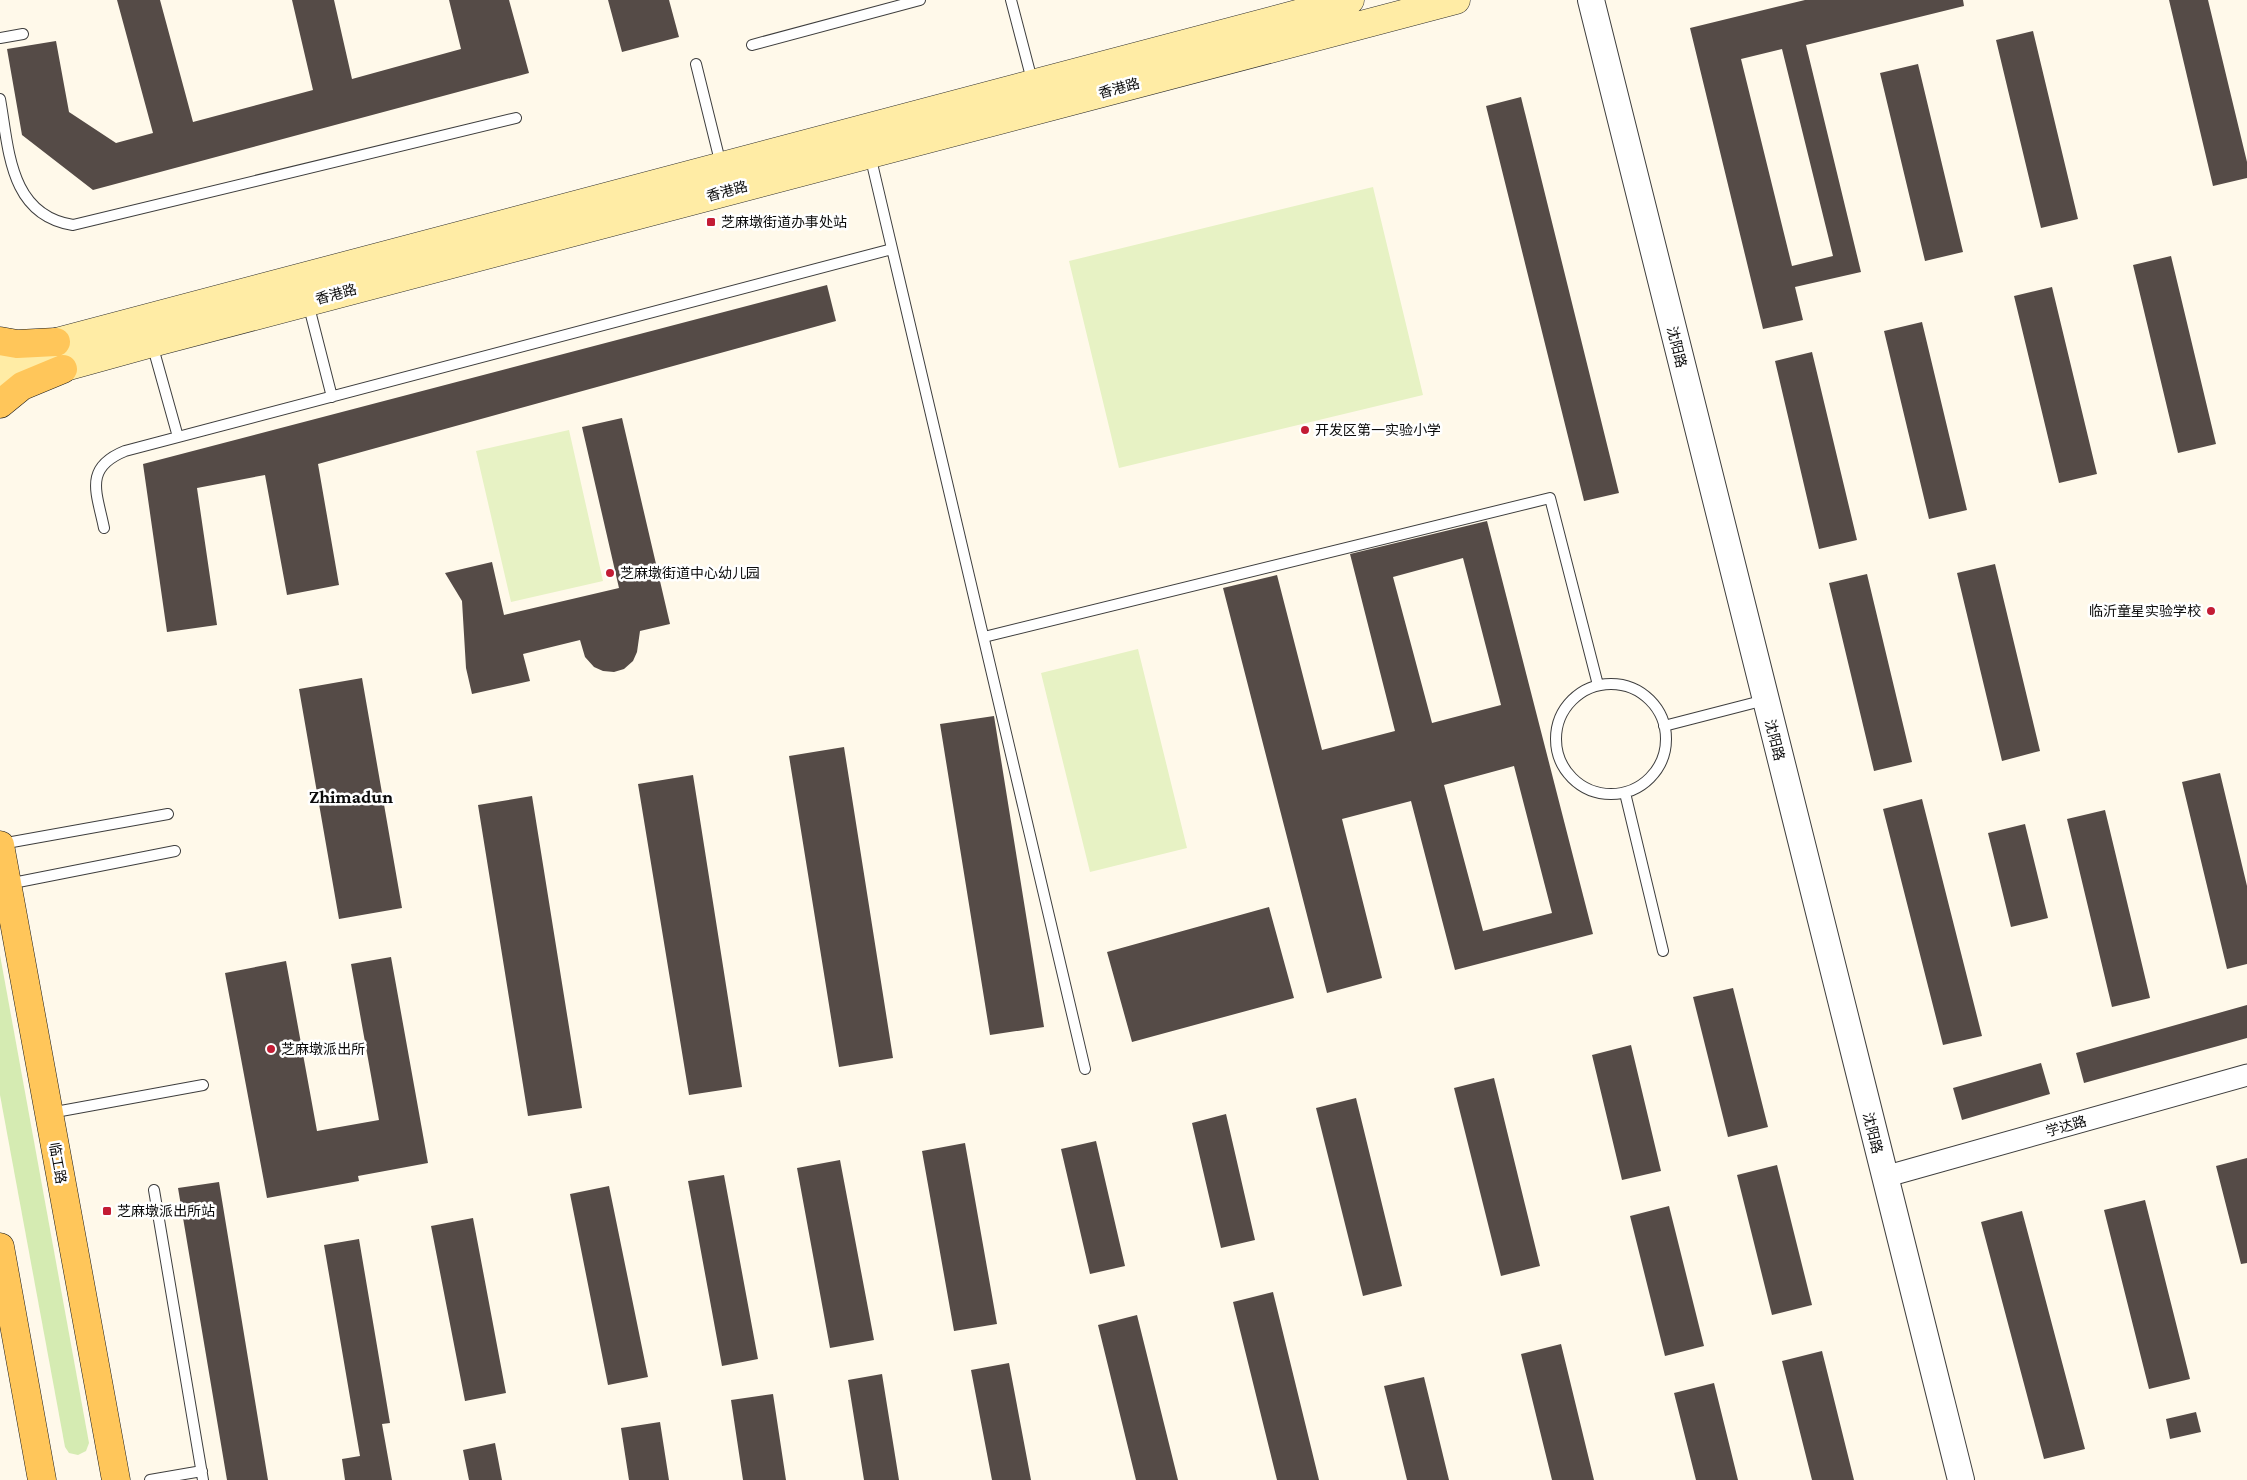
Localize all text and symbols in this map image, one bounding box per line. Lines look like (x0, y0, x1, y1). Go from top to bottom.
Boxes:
street label: 香港路 (1097, 75, 1141, 101)
street label: 香港路 (705, 178, 749, 204)
place label: 芝麻墩街道办事处站 (721, 214, 847, 230)
marker: 芝麻墩街道办事处站 (705, 216, 717, 228)
street label: 香港路 (314, 281, 358, 307)
street label: 沈阳路 (1664, 325, 1690, 369)
place label: 开发区第一实验小学 (1315, 422, 1441, 438)
marker: 开发区第一实验小学 (1299, 424, 1311, 436)
place label: 芝麻墩街道中心幼儿园 (620, 565, 760, 581)
marker: 芝麻墩街道中心幼儿园 (604, 567, 616, 579)
place label: 临沂童星实验学校 (2089, 603, 2201, 619)
marker: 临沂童星实验学校 (2205, 605, 2217, 617)
street label: 沈阳路 (1762, 718, 1788, 762)
district label: Zhimadun (309, 786, 393, 807)
place label: 芝麻墩派出所 (281, 1041, 365, 1057)
marker: 芝麻墩派出所 (265, 1043, 277, 1055)
street label: 沈阳路 (1860, 1111, 1886, 1155)
street label: 学达路 (2044, 1113, 2088, 1139)
street label: 临工路 (46, 1141, 70, 1185)
place label: 芝麻墩派出所站 (117, 1203, 215, 1219)
marker: 芝麻墩派出所站 (101, 1205, 113, 1217)

